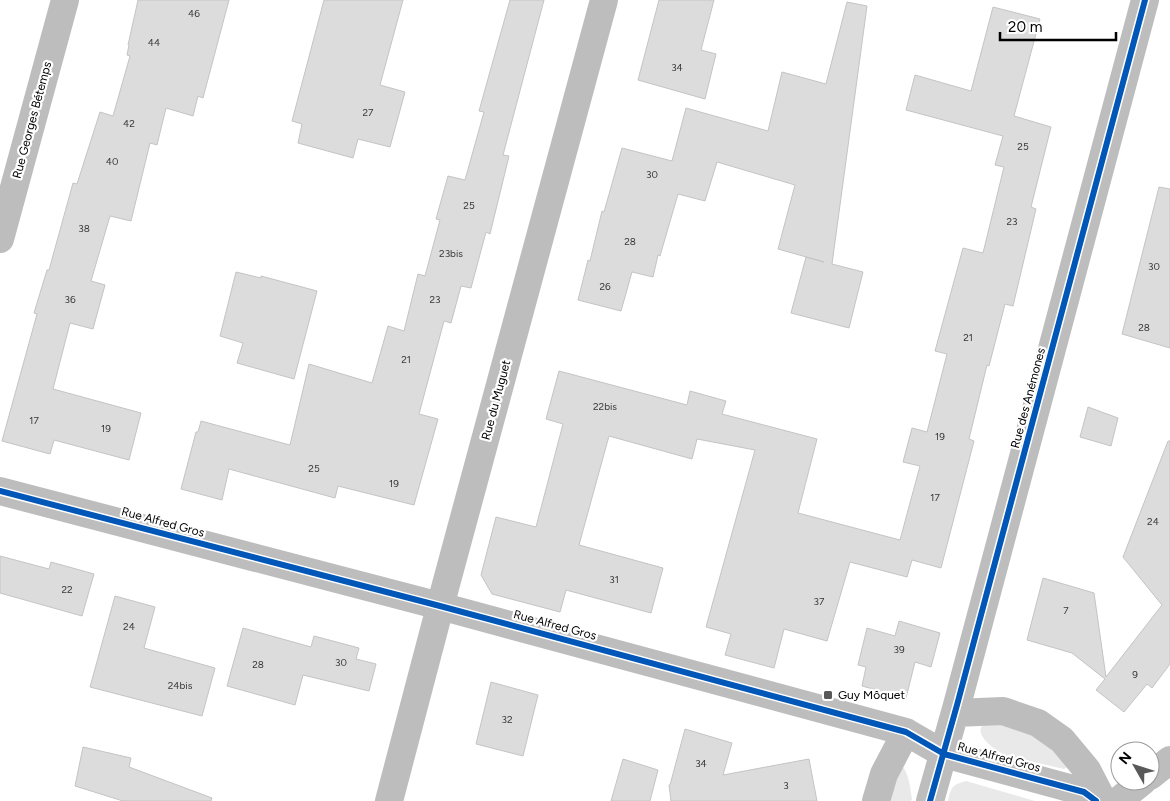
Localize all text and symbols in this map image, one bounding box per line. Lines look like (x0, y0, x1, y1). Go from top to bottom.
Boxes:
house number: 46 (188, 7, 200, 20)
scale bar (1000, 10, 1116, 42)
text: 20 m (1008, 18, 1042, 36)
house number: 44 (148, 36, 160, 49)
street label: Rue Georges Bétemps (10, 60, 54, 180)
house number: 34 (671, 61, 683, 74)
house number: 27 (363, 106, 374, 119)
house number: 42 (123, 117, 135, 130)
house number: 25 (1017, 140, 1029, 153)
house number: 40 (106, 155, 118, 168)
house number: 30 (646, 168, 658, 181)
house number: 25 (463, 199, 475, 212)
house number: 23 (1006, 215, 1018, 228)
house number: 38 (78, 222, 90, 235)
house number: 28 (624, 235, 636, 248)
house number: 23bis (439, 247, 463, 260)
house number: 30 (1148, 260, 1160, 273)
house number: 26 (599, 280, 611, 293)
house number: 36 (64, 293, 76, 306)
house number: 23 (429, 293, 441, 306)
house number: 28 (1138, 321, 1150, 334)
house number: 21 (963, 331, 973, 344)
street label: Rue des Anémones (1008, 346, 1048, 450)
house number: 21 (401, 353, 411, 366)
street label: Rue du Muguet (479, 358, 514, 441)
house number: 22bis (593, 400, 617, 413)
house number: 17 (29, 414, 39, 427)
house number: 19 (101, 422, 111, 435)
house number: 19 (935, 430, 945, 443)
house number: 25 (308, 462, 320, 475)
house number: 19 (389, 477, 399, 490)
house number: 17 (930, 491, 940, 504)
street label: Rue Alfred Gros (120, 504, 206, 540)
house number: 24 (1147, 515, 1159, 528)
house number: 31 (609, 573, 619, 586)
house number: 22 (61, 583, 73, 596)
house number: 37 (814, 595, 825, 608)
house number: 7 (1063, 604, 1069, 617)
street label: Rue Alfred Gros (512, 607, 598, 643)
house number: 24 (123, 620, 135, 633)
house number: 39 (893, 643, 905, 656)
house number: 30 (335, 656, 347, 669)
house number: 28 (252, 658, 264, 671)
house number: 9 (1132, 668, 1138, 681)
house number: 24bis (168, 679, 193, 692)
place label: Guy Môquet (838, 688, 905, 702)
marker: Guy Môquet (822, 689, 834, 701)
house number: 32 (501, 713, 513, 726)
street label: Rue Alfred Gros (956, 739, 1042, 775)
north arrow (1110, 741, 1160, 791)
text: N (1115, 749, 1135, 768)
house number: 34 (695, 757, 707, 770)
house number: 3 (783, 779, 789, 792)

